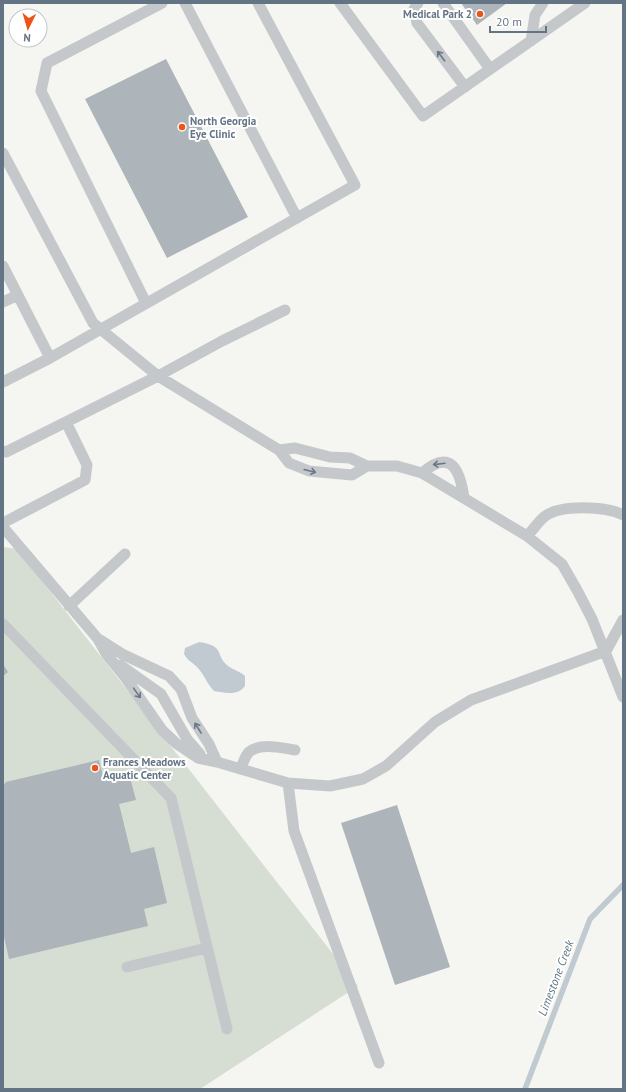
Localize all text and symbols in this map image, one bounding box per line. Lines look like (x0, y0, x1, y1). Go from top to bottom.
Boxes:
place label: Medical Park 2 (403, 7, 472, 21)
north arrow (8, 8, 48, 48)
scale bar (490, 8, 546, 34)
marker: Medical Park 2 (475, 9, 485, 19)
text: 20 m (496, 14, 522, 29)
text: N (23, 31, 31, 45)
one-way arrow (437, 50, 445, 61)
place label: North Georgia Eye Clinic (190, 114, 256, 141)
marker: North Georgia Eye Clinic (177, 122, 187, 132)
one-way arrow (433, 460, 446, 468)
one-way arrow (303, 467, 316, 475)
one-way arrow (133, 688, 141, 699)
one-way arrow (194, 722, 202, 734)
place label: Frances Meadows Aquatic Center (103, 755, 186, 782)
marker: Frances Meadows Aquatic Center (90, 763, 100, 773)
water label: Limestone Creek (534, 937, 577, 1018)

